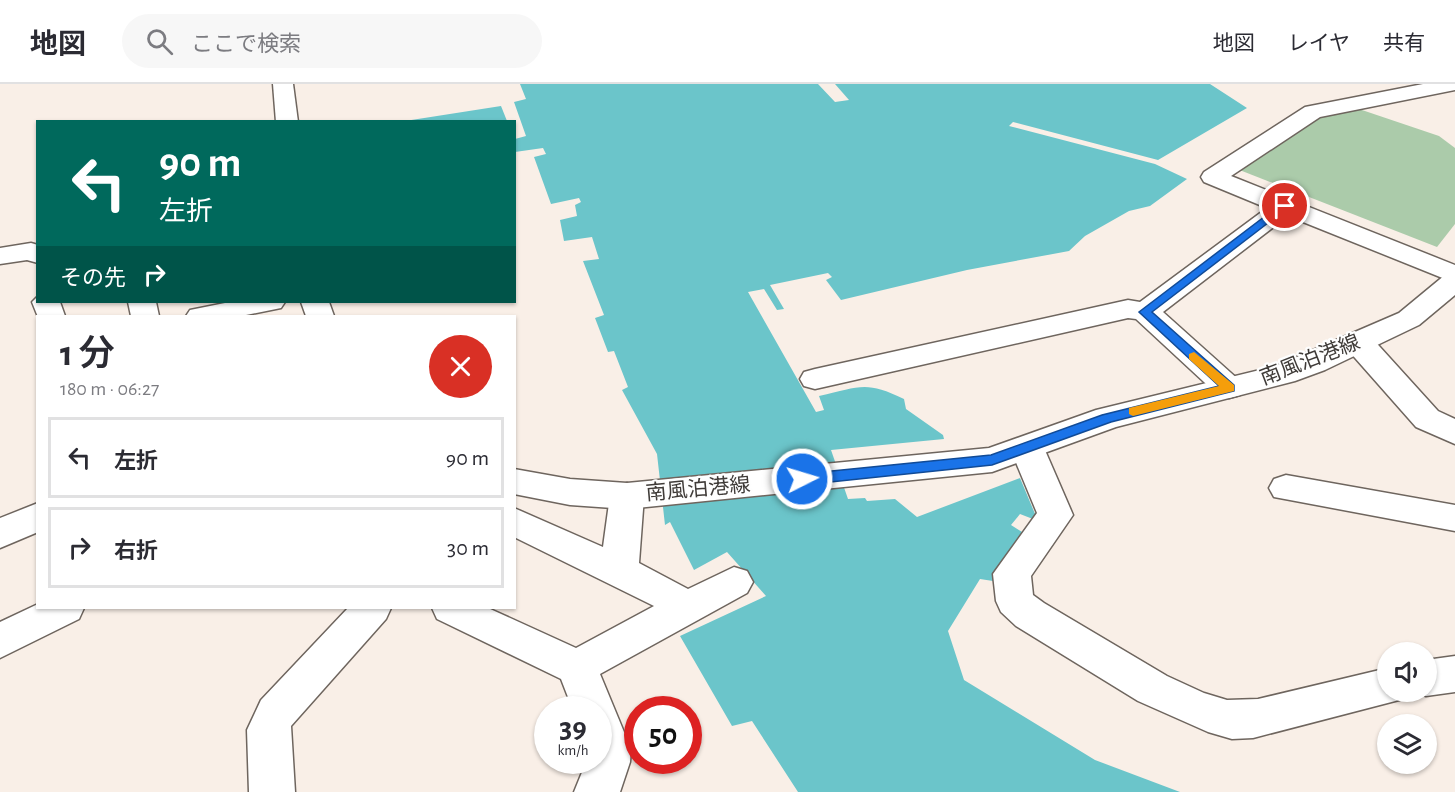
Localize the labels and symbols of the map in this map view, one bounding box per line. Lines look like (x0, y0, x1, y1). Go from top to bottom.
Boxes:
pin (1259, 180, 1310, 231)
street label: 南風泊港線 (1257, 330, 1363, 389)
position arrow (770, 447, 834, 511)
street label: 南風泊港線 (645, 473, 751, 504)
speed limit sign: 50 (624, 696, 702, 774)

